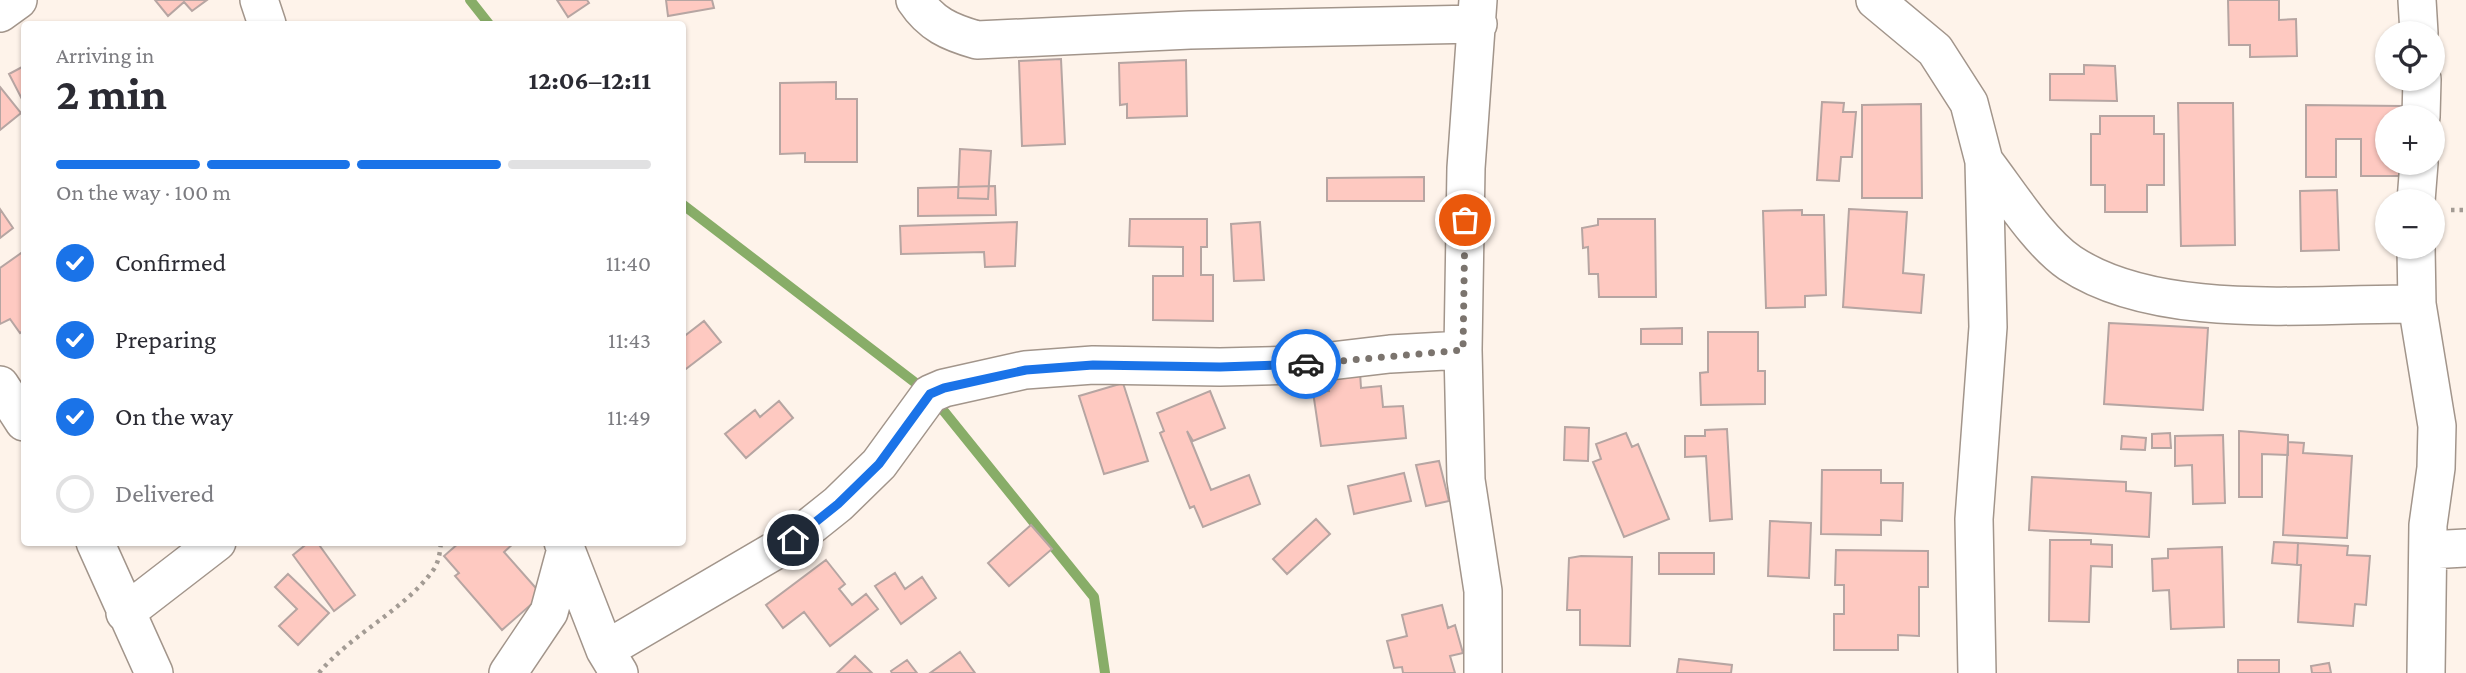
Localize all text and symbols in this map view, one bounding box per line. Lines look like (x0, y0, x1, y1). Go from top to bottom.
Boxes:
map controls (2375, 21, 2445, 259)
button: locate (2375, 21, 2445, 91)
text: Arriving in (56, 42, 154, 68)
text: 12:06–12:11 (528, 66, 651, 95)
text: 2 min (56, 68, 167, 119)
button: + (2375, 105, 2445, 175)
text: On the way · 100 m (56, 179, 231, 205)
button: − (2375, 189, 2445, 259)
pin (1435, 190, 1495, 250)
icon: bag (1446, 201, 1484, 239)
icon: check (56, 244, 94, 282)
text: Confirmed (115, 248, 226, 277)
text: 11:40 (606, 250, 651, 276)
icon: check (56, 321, 94, 359)
text: Preparing (115, 325, 216, 354)
text: 11:43 (608, 327, 651, 353)
courier (1271, 329, 1341, 399)
icon: car (1287, 345, 1325, 383)
icon: check (56, 398, 94, 436)
text: On the way (115, 402, 233, 431)
text: 11:49 (607, 404, 651, 430)
text: Delivered (115, 479, 214, 508)
pin (763, 510, 823, 570)
icon: home (774, 521, 812, 559)

